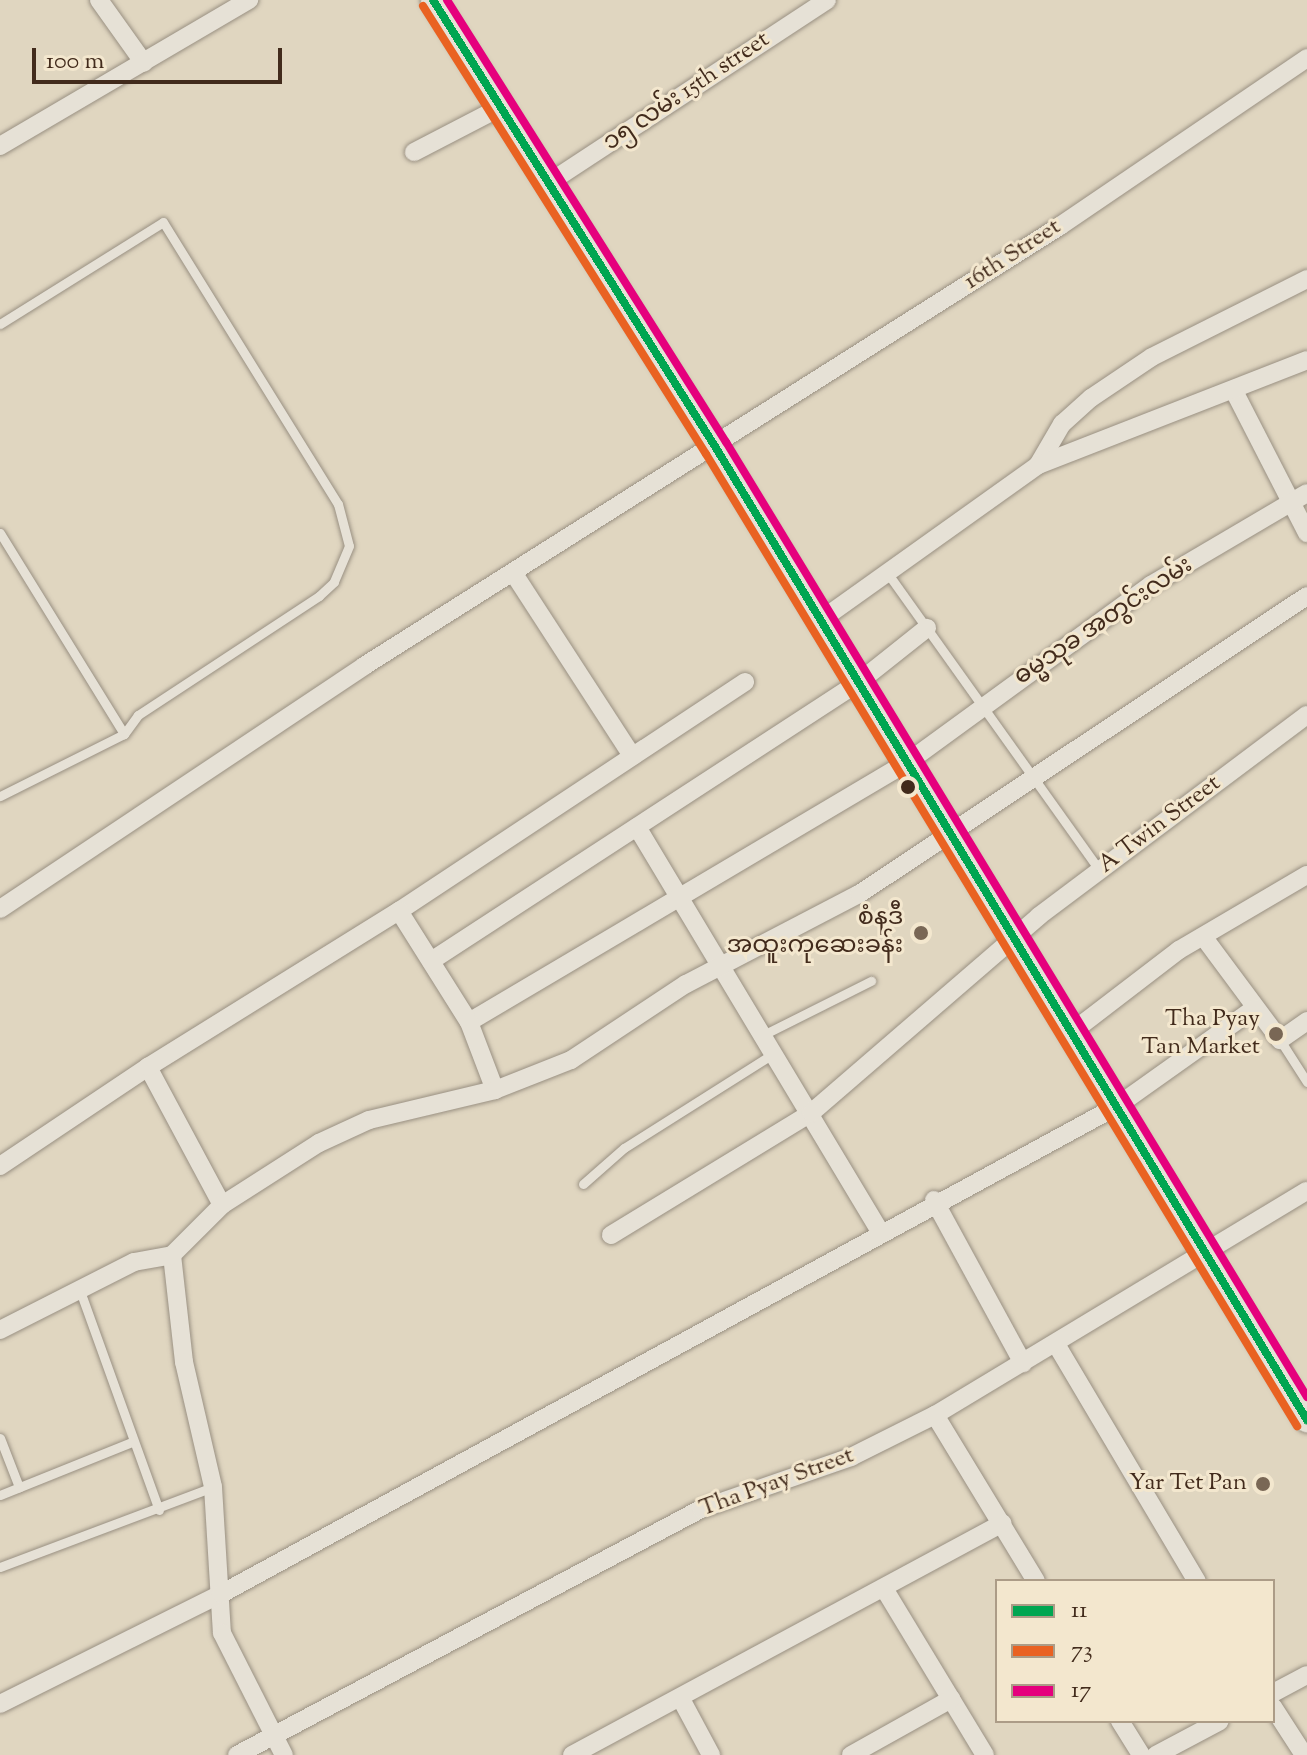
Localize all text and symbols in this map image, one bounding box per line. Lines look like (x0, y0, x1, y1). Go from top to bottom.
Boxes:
street label: ၁၅ လမ်း 15th street (599, 26, 775, 158)
scale bar (36, 32, 286, 82)
text: 100 m (46, 45, 104, 79)
street label: 16th Street (959, 213, 1067, 297)
street label: ဓမ္မသုခ အတွင်းလမ်း (1009, 552, 1199, 692)
street label: A Twin Street (1093, 770, 1227, 880)
unlabelled marker (900, 779, 916, 795)
place label: စံနဒီ အထူးကုဆေးခန်း (727, 905, 903, 961)
marker: စံနဒီ အထူးကုဆေးခန်း (910, 922, 932, 944)
place label: Tha Pyay Tan Market (1141, 1006, 1260, 1062)
marker: Tha Pyay Tan Market (1267, 1025, 1285, 1043)
street label: Tha Pyay Street (696, 1442, 858, 1524)
place label: Yar Tet Pan (1129, 1470, 1247, 1498)
marker: Yar Tet Pan (1254, 1475, 1272, 1493)
legend (995, 1579, 1275, 1723)
text: 11 (1071, 1594, 1087, 1628)
text: 73 (1071, 1634, 1093, 1668)
text: 17 (1071, 1674, 1091, 1708)

